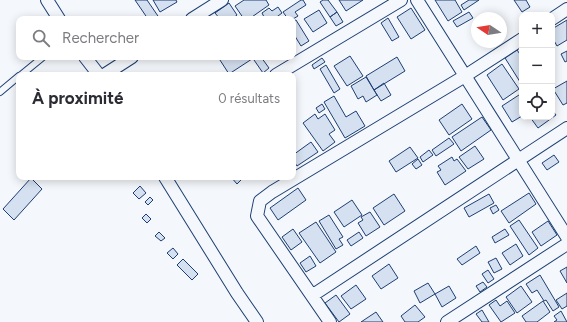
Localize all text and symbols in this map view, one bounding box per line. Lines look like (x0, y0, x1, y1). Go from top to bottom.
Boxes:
north arrow (471, 12, 507, 48)
map controls (519, 12, 555, 120)
button: + (519, 12, 555, 48)
search box (16, 16, 296, 60)
icon: search (30, 27, 52, 49)
text: Rechercher (62, 29, 139, 47)
button: − (519, 48, 555, 84)
button: locate (519, 84, 555, 120)
text: À proximité (32, 88, 123, 108)
text: 0 résultats (218, 91, 280, 106)

